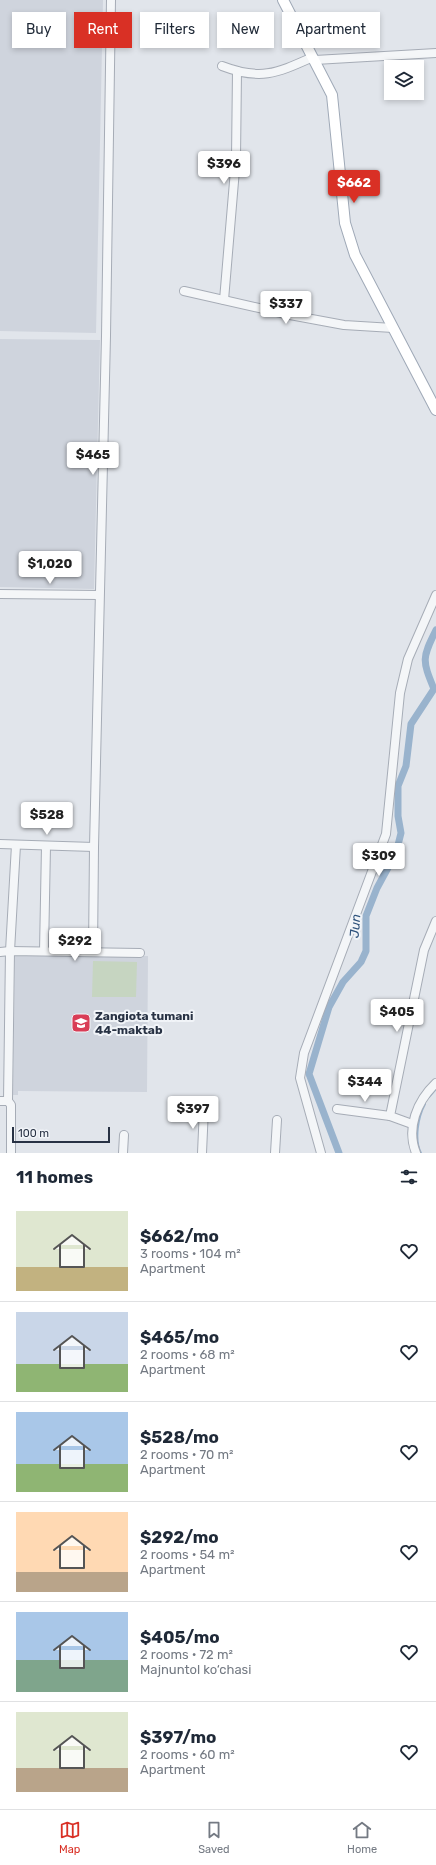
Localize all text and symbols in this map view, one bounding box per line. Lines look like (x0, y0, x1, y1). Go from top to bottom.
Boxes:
chip: Buy (12, 12, 66, 48)
chip: Rent (74, 12, 132, 48)
chip: Filters (140, 12, 209, 48)
chip: New (217, 12, 274, 48)
chip: Apartment (282, 12, 380, 48)
map controls (384, 60, 424, 100)
button: layers (384, 60, 424, 100)
pin: $396 (200, 151, 248, 185)
text: $396 (207, 156, 241, 171)
pin: $662 (330, 170, 378, 204)
text: $662 (337, 175, 371, 190)
pin: $337 (262, 291, 310, 325)
text: $337 (269, 296, 303, 311)
pin: $465 (69, 442, 117, 476)
text: $465 (76, 447, 110, 462)
pin: $1,020 (17, 551, 83, 585)
text: $1,020 (28, 556, 72, 571)
pin: $528 (23, 802, 71, 836)
text: $528 (30, 807, 64, 822)
pin: $309 (355, 843, 403, 877)
text: $309 (362, 848, 396, 863)
water label: Jun (346, 913, 364, 939)
pin: $292 (51, 928, 99, 962)
text: $292 (58, 933, 92, 948)
pin: $405 (373, 999, 421, 1033)
text: $405 (380, 1004, 414, 1019)
place label: Zangiota tumani 44-maktab (95, 1009, 193, 1037)
school or university icon: Zangiota tumani 44-maktab (70, 1012, 92, 1034)
pin: $344 (341, 1069, 389, 1103)
text: $344 (347, 1074, 383, 1089)
pin: $397 (169, 1096, 217, 1130)
text: $397 (176, 1101, 210, 1116)
scale bar (12, 1125, 110, 1144)
text: 100 m (18, 1127, 49, 1140)
icon: filters (398, 1166, 420, 1188)
text: 11 homes (16, 1167, 93, 1187)
text: $662/mo (140, 1226, 219, 1246)
icon: home (48, 1227, 96, 1275)
icon: heart (398, 1240, 420, 1262)
text: 3 rooms · 104 m² (140, 1246, 241, 1261)
text: Apartment (140, 1261, 205, 1276)
text: $465/mo (140, 1327, 219, 1347)
icon: home (48, 1328, 96, 1376)
icon: heart (398, 1341, 420, 1363)
text: 2 rooms · 68 m² (140, 1347, 235, 1362)
text: Apartment (140, 1362, 205, 1377)
text: $528/mo (140, 1427, 219, 1447)
icon: home (48, 1428, 96, 1476)
icon: heart (398, 1441, 420, 1463)
text: 2 rooms · 70 m² (140, 1447, 234, 1462)
text: Apartment (140, 1462, 205, 1477)
text: $292/mo (140, 1527, 219, 1547)
icon: home (48, 1528, 96, 1576)
icon: heart (398, 1541, 420, 1563)
text: 2 rooms · 54 m² (140, 1547, 234, 1562)
text: Apartment (140, 1562, 205, 1577)
text: $405/mo (140, 1627, 220, 1647)
icon: home (48, 1628, 96, 1676)
icon: heart (398, 1641, 420, 1663)
text: 2 rooms · 72 m² (140, 1647, 233, 1662)
text: Majnuntol ko‘chasi (140, 1662, 251, 1677)
text: $397/mo (140, 1727, 216, 1747)
icon: home (48, 1728, 96, 1776)
icon: heart (398, 1741, 420, 1763)
text: 2 rooms · 60 m² (140, 1747, 235, 1762)
text: Apartment (140, 1762, 205, 1777)
tab: Map (59, 1819, 81, 1856)
tab: Saved (198, 1819, 230, 1856)
tab: Home (347, 1819, 377, 1856)

